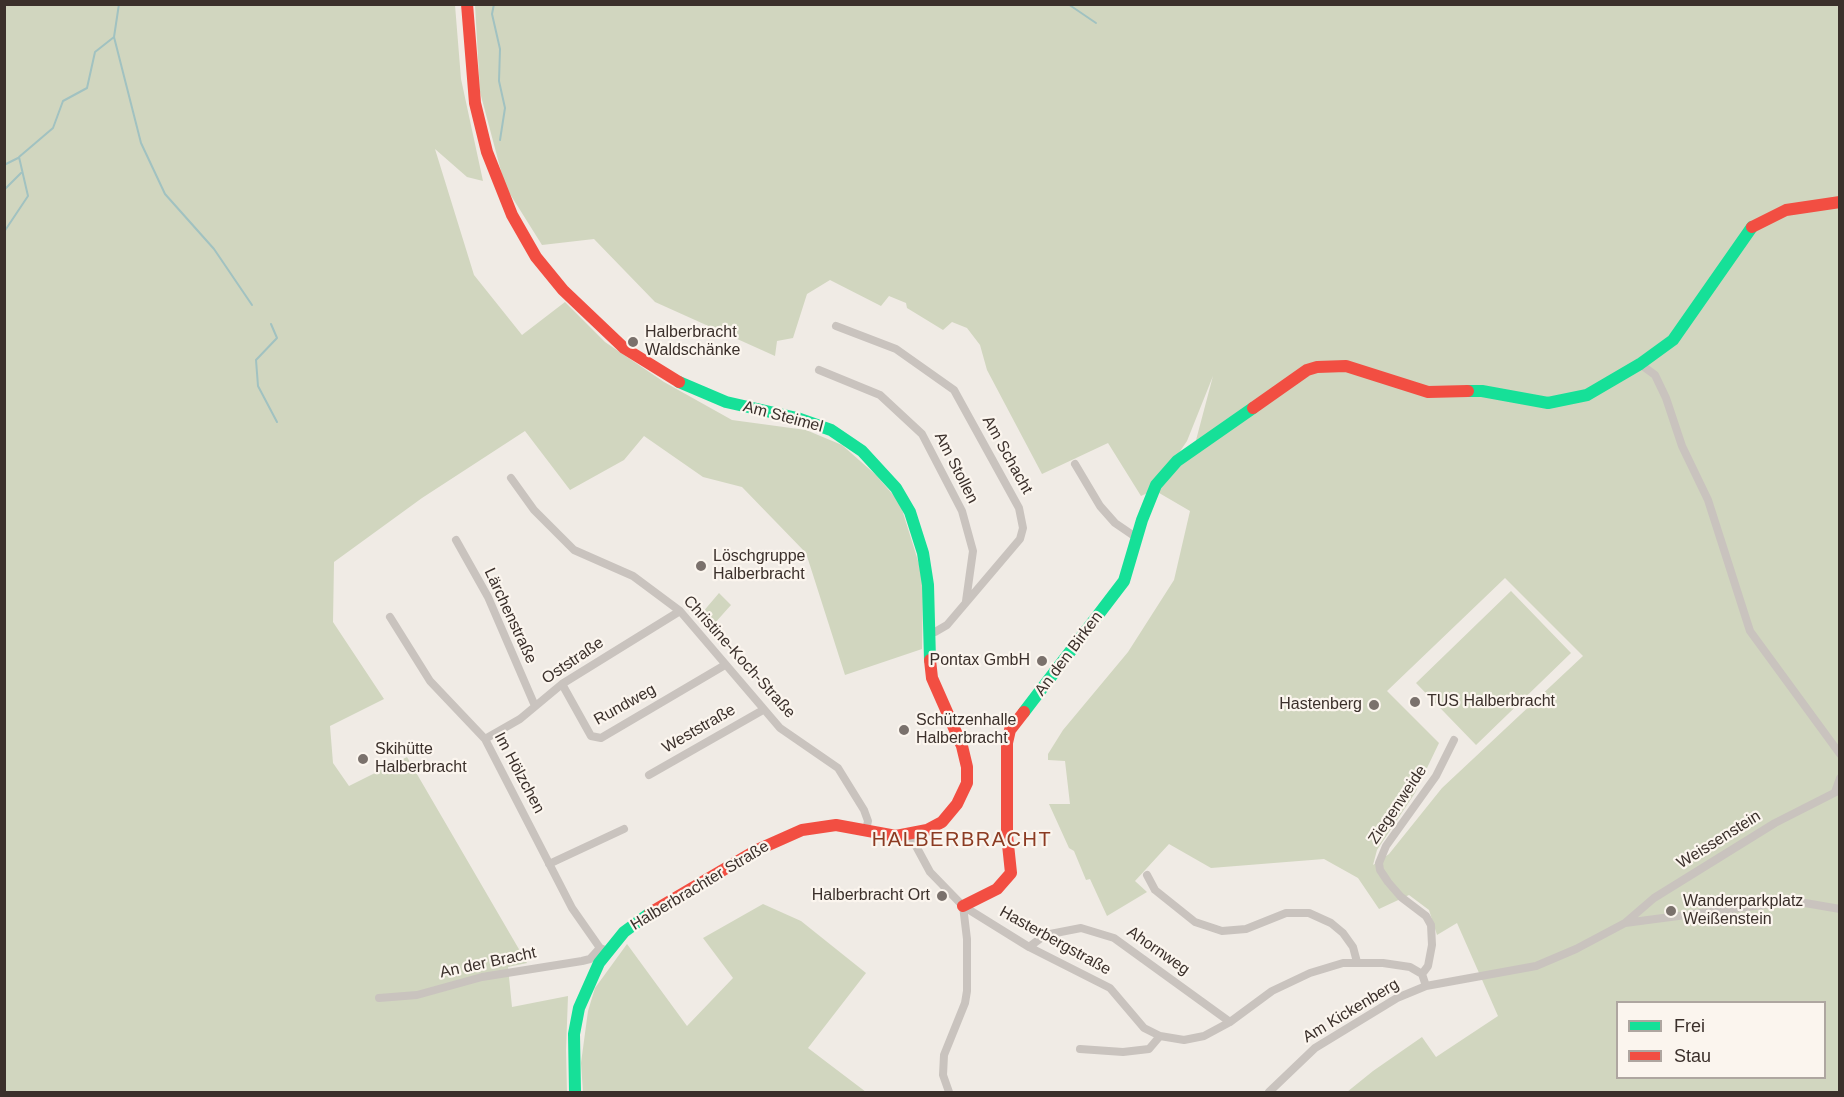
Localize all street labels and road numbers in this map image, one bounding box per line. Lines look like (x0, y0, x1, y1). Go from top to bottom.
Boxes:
street label: Am Steimel (741, 397, 825, 437)
street label: Am Schacht (978, 413, 1036, 497)
street label: Am Stollen (930, 429, 982, 507)
street label: Lärchenstraße (479, 565, 541, 667)
street label: Christine-Koch-Straße (679, 592, 799, 722)
street label: An den Birken (1031, 608, 1107, 700)
street label: Oststraße (539, 633, 607, 689)
street label: Rundweg (591, 680, 659, 730)
street label: Weststraße (659, 700, 739, 758)
street label: Im Hölzchen (490, 729, 548, 817)
street label: Ziegenweide (1365, 762, 1431, 848)
street label: Weissenstein (1674, 807, 1764, 873)
street label: Halberbrachter Straße (627, 837, 773, 935)
street label: Hasterbergstraße (996, 902, 1114, 980)
street label: Ahornweg (1123, 922, 1193, 980)
street label: An der Bracht (438, 943, 538, 983)
street label: Am Kickenberg (1300, 975, 1402, 1047)

